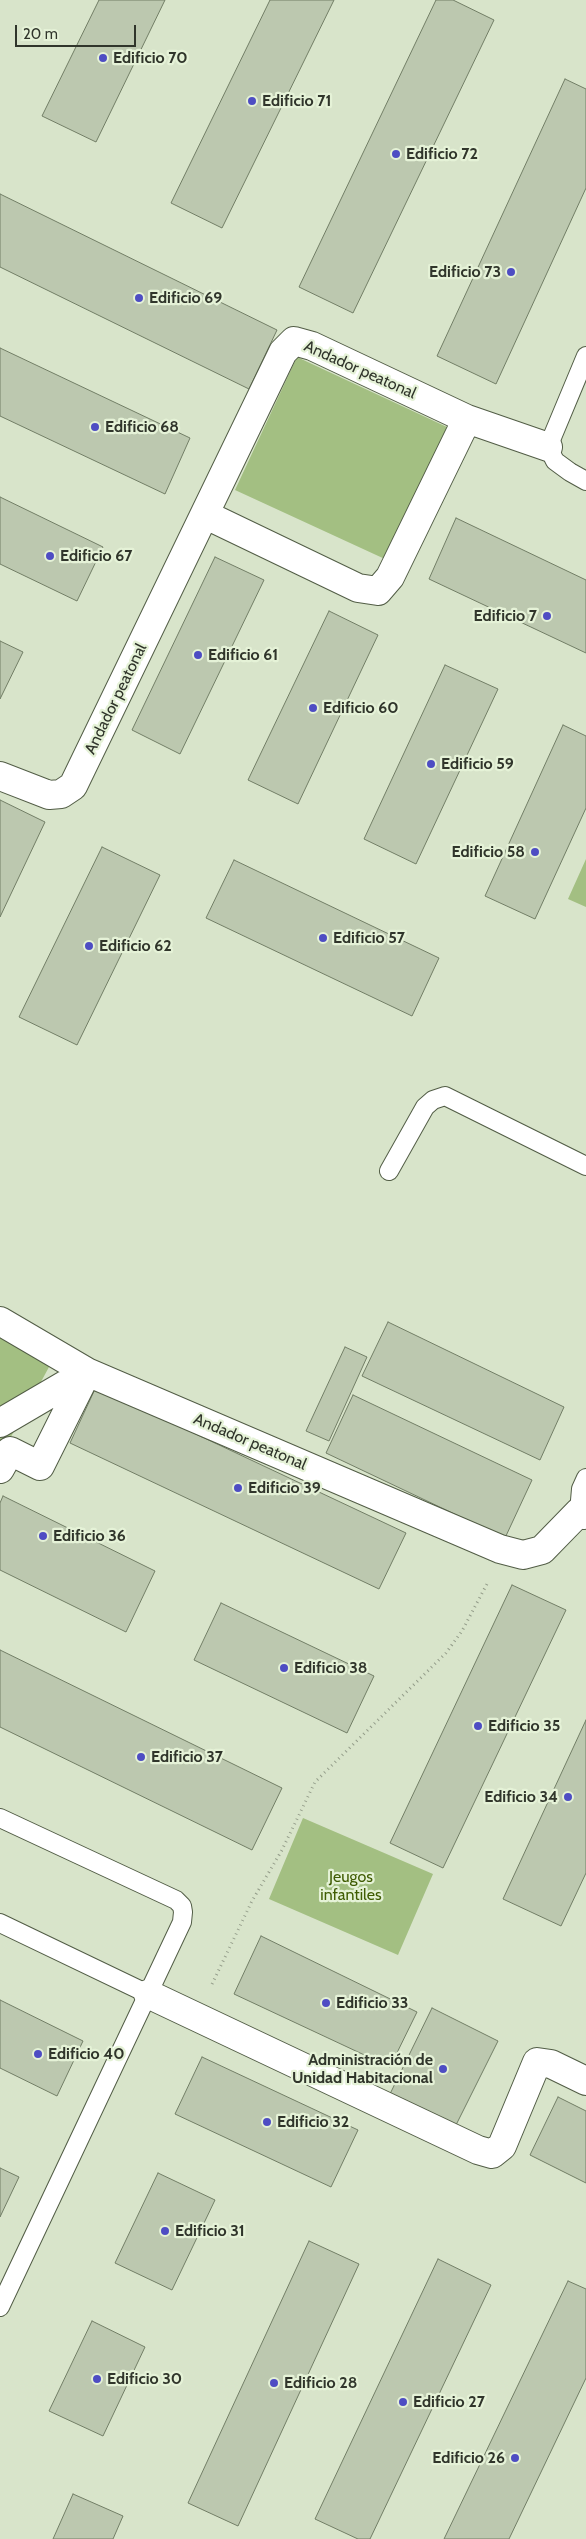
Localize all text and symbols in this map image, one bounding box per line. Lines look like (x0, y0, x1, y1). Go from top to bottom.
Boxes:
scale bar (18, 15, 139, 47)
text: 20 m (23, 25, 58, 43)
place label: Edificio 70 (113, 48, 188, 68)
marker: Edificio 70 (97, 52, 109, 64)
place label: Edificio 71 (262, 91, 331, 111)
marker: Edificio 71 (246, 95, 258, 107)
place label: Edificio 72 (406, 144, 478, 164)
marker: Edificio 72 (390, 148, 402, 160)
place label: Edificio 73 (429, 262, 501, 282)
marker: Edificio 73 (505, 266, 517, 278)
place label: Edificio 69 (149, 288, 222, 308)
marker: Edificio 69 (133, 292, 145, 304)
street label: Andador peatonal (301, 337, 419, 403)
place label: Edificio 68 (105, 417, 179, 437)
marker: Edificio 68 (89, 421, 101, 433)
place label: Edificio 67 (60, 546, 132, 566)
marker: Edificio 67 (44, 550, 56, 562)
place label: Edificio 7 (474, 606, 537, 626)
marker: Edificio 7 (541, 610, 553, 622)
street label: Andador peatonal (81, 640, 151, 758)
place label: Edificio 61 (208, 645, 278, 665)
marker: Edificio 61 (192, 649, 204, 661)
place label: Edificio 60 (323, 698, 399, 718)
marker: Edificio 60 (307, 702, 319, 714)
place label: Edificio 59 (441, 754, 514, 774)
marker: Edificio 59 (425, 758, 437, 770)
place label: Edificio 58 (452, 842, 525, 862)
marker: Edificio 58 (529, 846, 541, 858)
place label: Edificio 57 (333, 928, 405, 948)
marker: Edificio 57 (317, 932, 329, 944)
place label: Edificio 62 (99, 936, 172, 956)
marker: Edificio 62 (83, 940, 95, 952)
street label: Andador peatonal (191, 1410, 309, 1474)
place label: Edificio 39 (248, 1478, 321, 1498)
marker: Edificio 39 (232, 1482, 244, 1494)
place label: Edificio 36 (53, 1526, 126, 1546)
marker: Edificio 36 (37, 1530, 49, 1542)
place label: Edificio 38 (294, 1658, 368, 1678)
marker: Edificio 38 (278, 1662, 290, 1674)
place label: Edificio 35 (488, 1716, 560, 1736)
marker: Edificio 35 (472, 1720, 484, 1732)
place label: Edificio 37 (151, 1747, 223, 1767)
marker: Edificio 37 (135, 1751, 147, 1763)
place label: Edificio 34 (484, 1787, 558, 1807)
marker: Edificio 34 (562, 1791, 574, 1803)
park label: Jeugos infantiles (320, 1867, 382, 1905)
place label: Edificio 33 (336, 1993, 408, 2013)
marker: Edificio 33 (320, 1997, 332, 2009)
place label: Edificio 40 (48, 2044, 124, 2064)
marker: Edificio 40 (32, 2048, 44, 2060)
place label: Administración de Unidad Habitacional (292, 2050, 433, 2088)
marker: Administración de Unidad Habitacional (437, 2063, 449, 2075)
place label: Edificio 32 (277, 2112, 349, 2132)
marker: Edificio 32 (261, 2116, 273, 2128)
place label: Edificio 31 (175, 2221, 245, 2241)
marker: Edificio 31 (159, 2225, 171, 2237)
place label: Edificio 30 (107, 2369, 182, 2389)
marker: Edificio 30 (91, 2373, 103, 2385)
place label: Edificio 28 (284, 2373, 357, 2393)
marker: Edificio 28 (268, 2377, 280, 2389)
place label: Edificio 27 (413, 2392, 485, 2412)
marker: Edificio 27 (397, 2396, 409, 2408)
place label: Edificio 26 (432, 2448, 505, 2468)
marker: Edificio 26 (509, 2452, 521, 2464)

